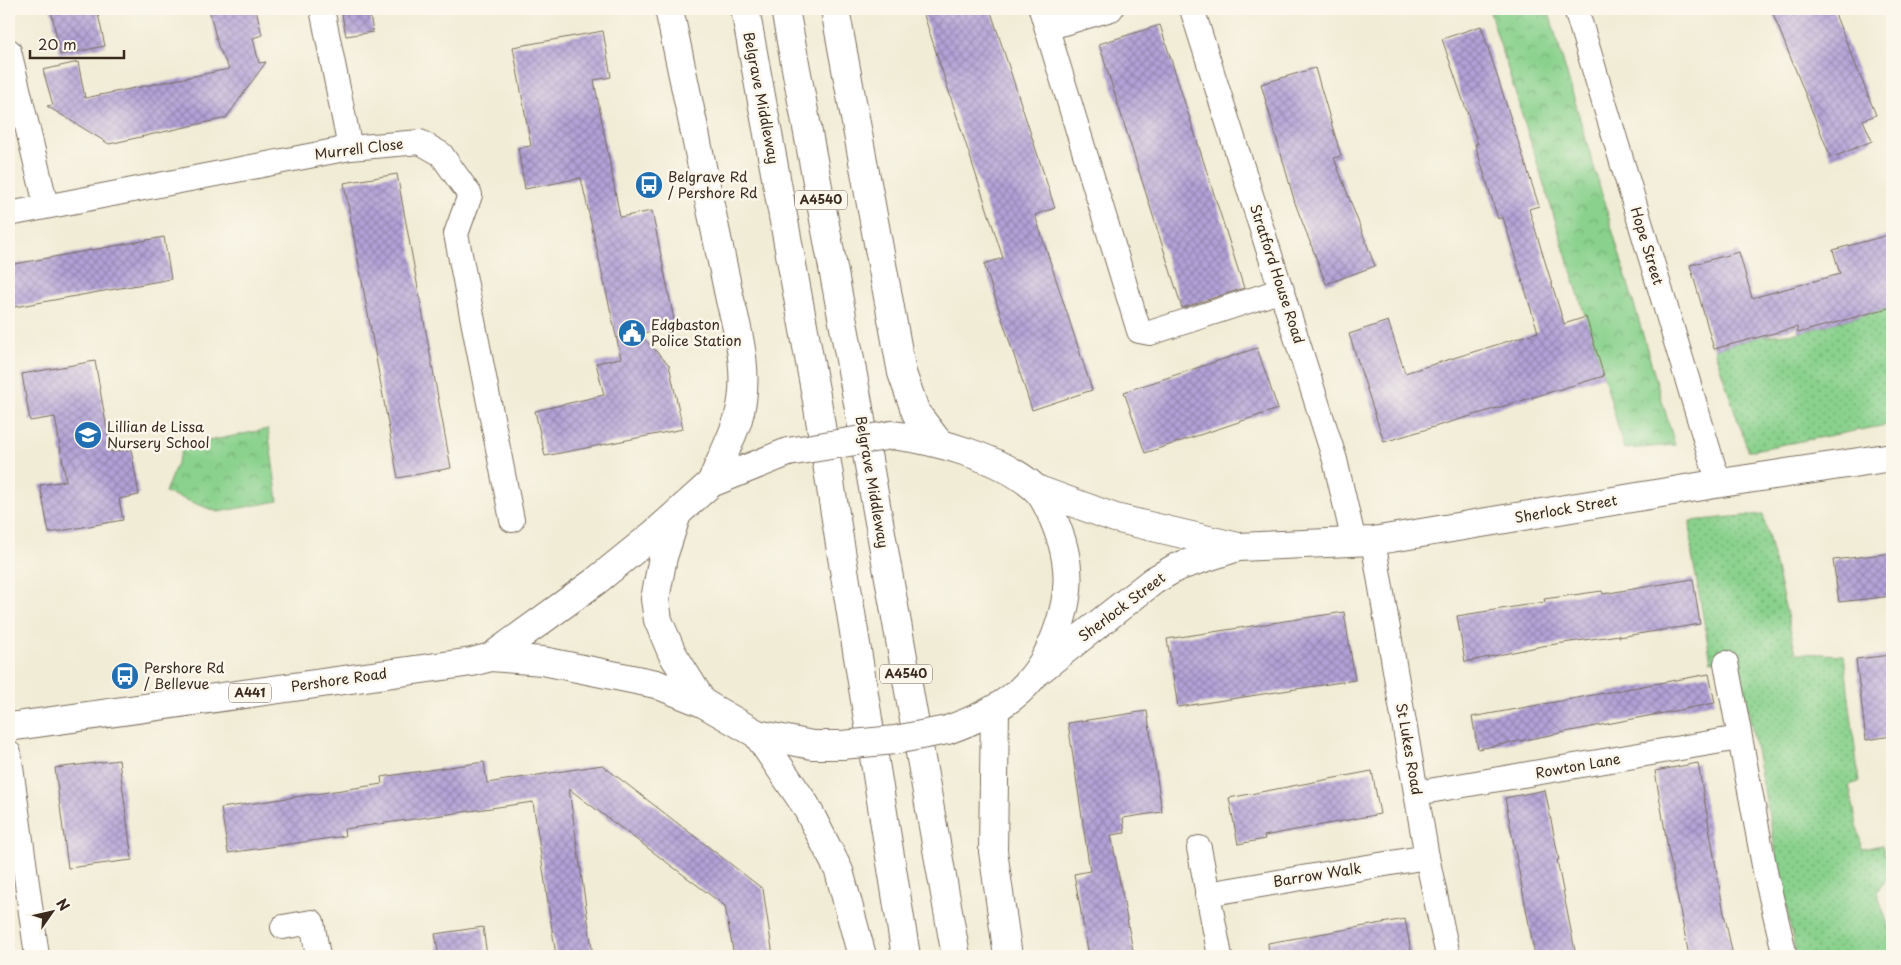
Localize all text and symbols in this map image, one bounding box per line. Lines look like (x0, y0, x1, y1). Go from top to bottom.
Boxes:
scale bar (30, 28, 124, 60)
street label: Belgrave Middleway (738, 30, 785, 166)
text: 20 m (38, 32, 77, 55)
street label: Murrell Close (313, 133, 405, 164)
place label: Belgrave Rd / Pershore Rd (668, 166, 758, 203)
bus stop icon: Belgrave Rd / Pershore Rd (634, 170, 664, 200)
road number: A4540 (795, 190, 847, 210)
street label: Stratford House Road (1245, 201, 1310, 346)
street label: Hope Street (1626, 204, 1669, 288)
place label: Edgbaston Police Station (651, 314, 742, 351)
public building icon: Edgbaston Police Station (617, 318, 647, 348)
street label: Belgrave Middleway (851, 414, 894, 550)
place label: Lillian de Lissa Nursery School (107, 416, 210, 453)
school or university icon: Lillian de Lissa Nursery School (73, 420, 103, 450)
street label: Sherlock Street (1513, 489, 1619, 528)
street label: Sherlock Street (1074, 567, 1170, 646)
place label: Pershore Rd / Bellevue (144, 657, 225, 694)
bus stop icon: Pershore Rd / Bellevue (110, 661, 140, 691)
street label: Pershore Road (290, 662, 388, 697)
road number: A4540 (880, 664, 932, 684)
road number: A441 (229, 684, 271, 702)
street label: St Lukes Road (1391, 701, 1428, 797)
street label: Rowton Lane (1534, 748, 1622, 783)
street label: Barrow Walk (1271, 857, 1363, 892)
north arrow (28, 888, 78, 938)
text: N (51, 894, 75, 915)

